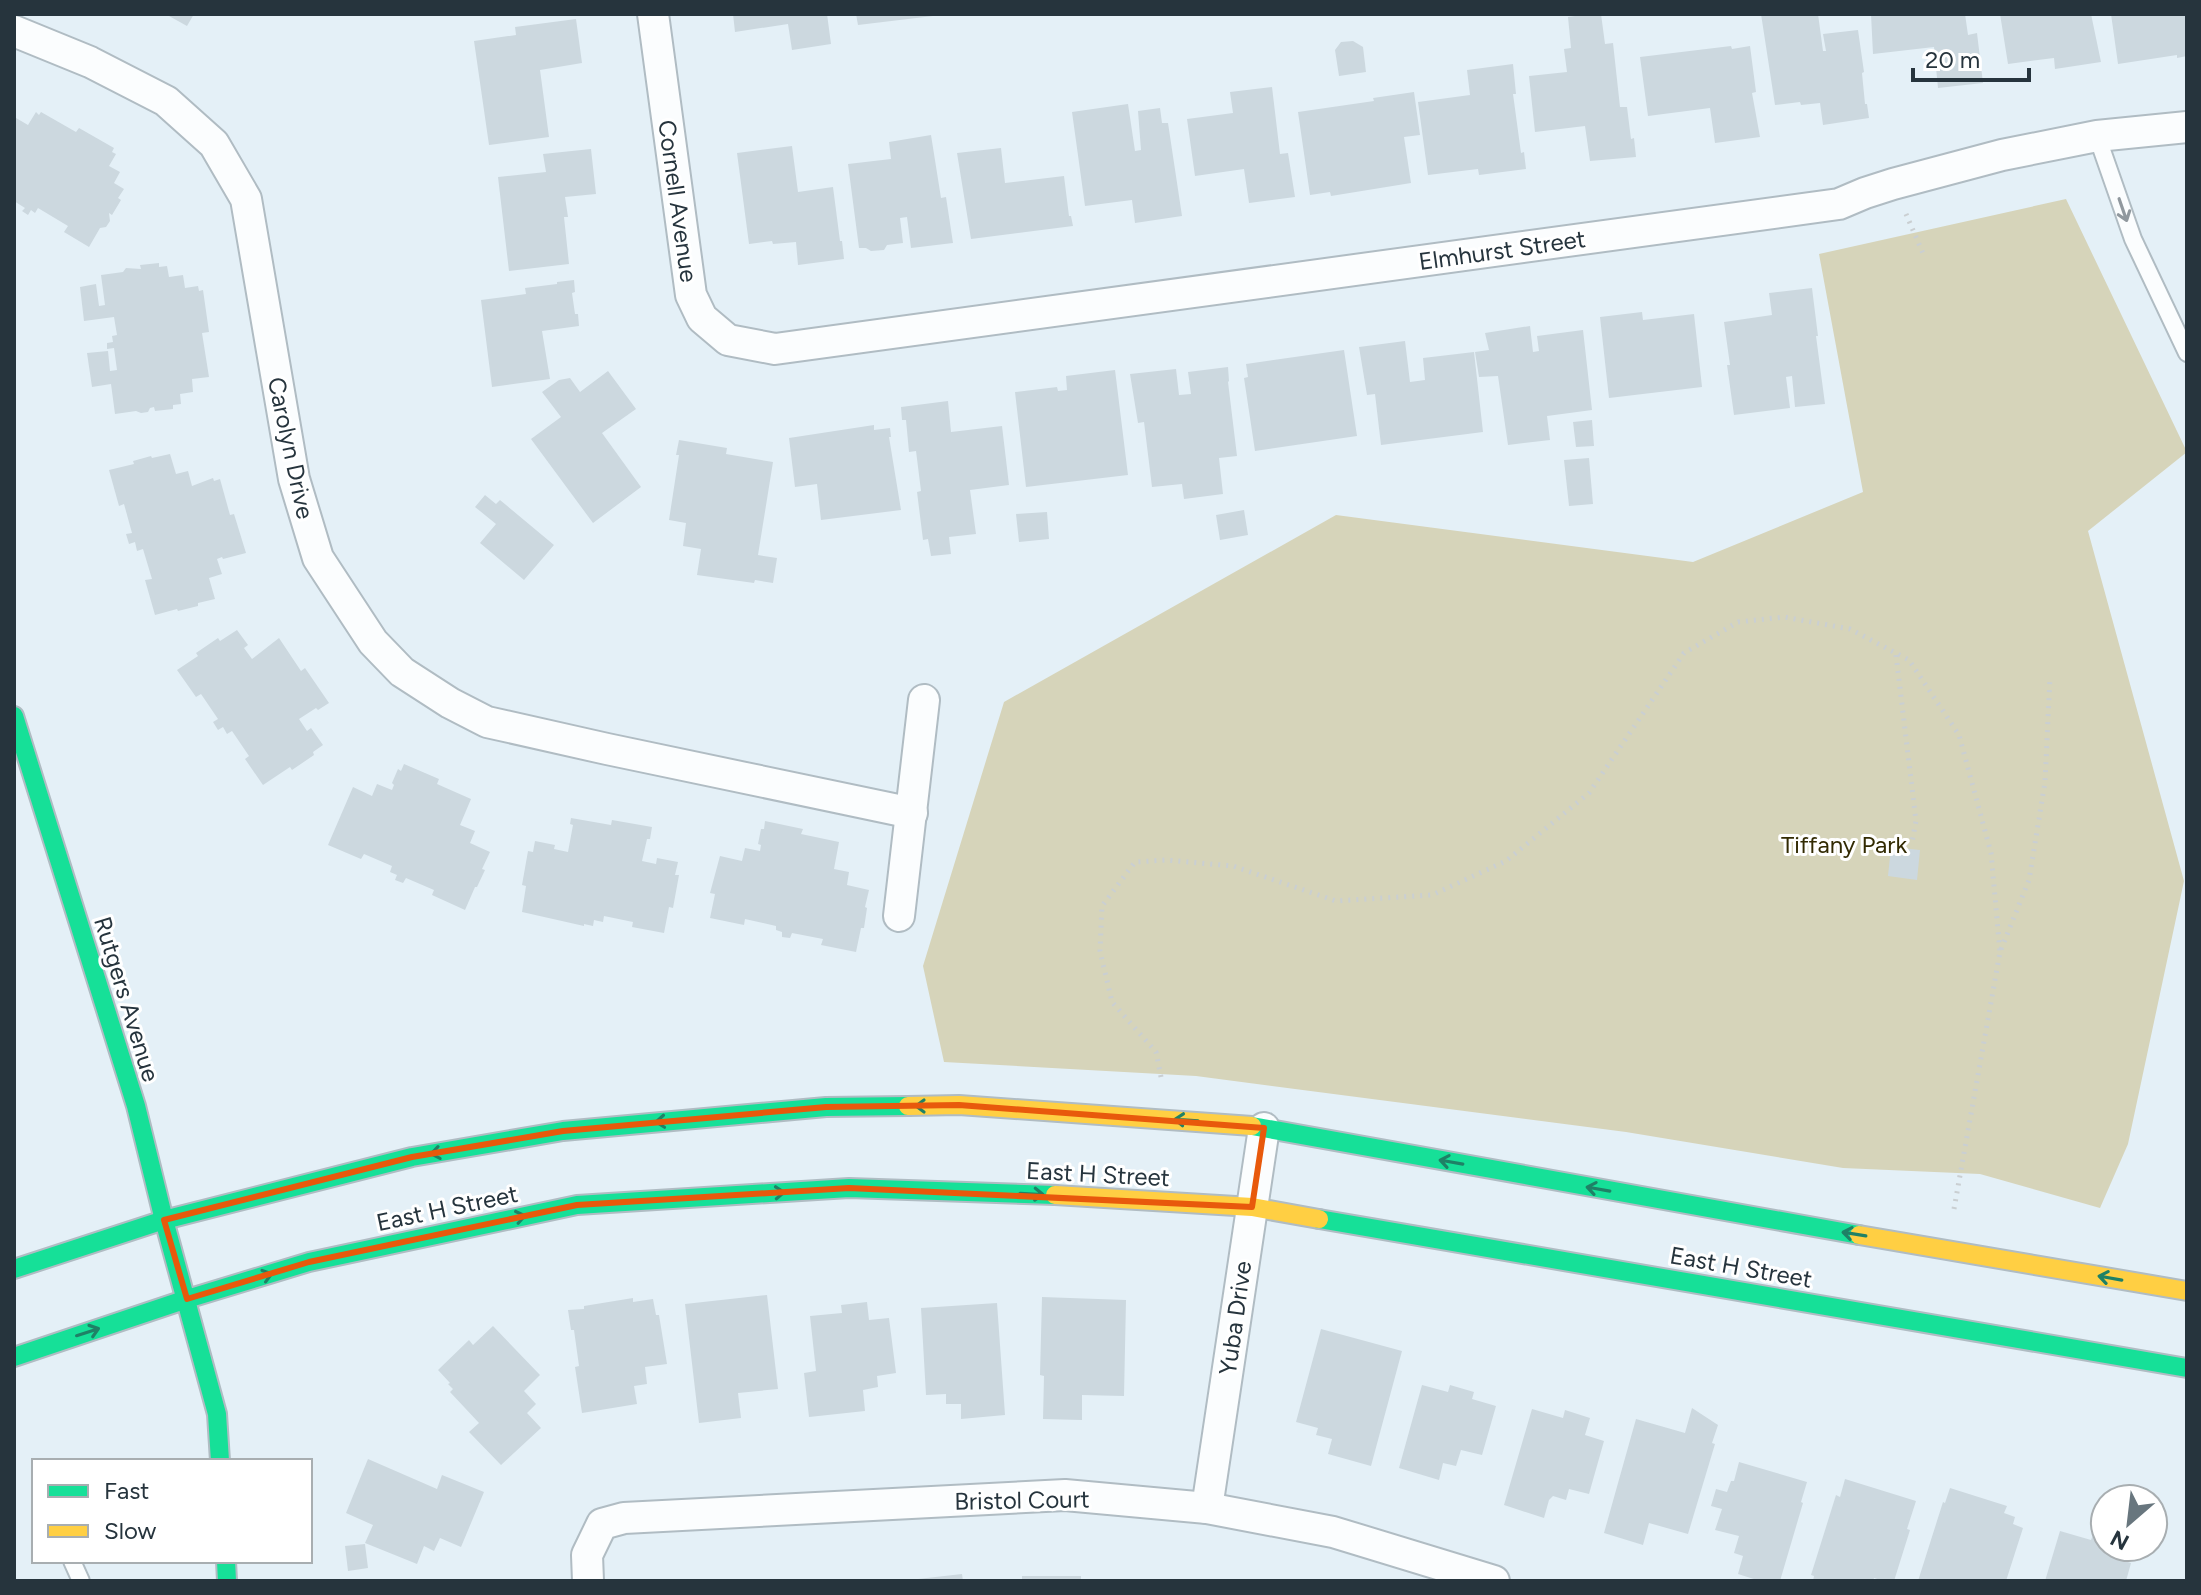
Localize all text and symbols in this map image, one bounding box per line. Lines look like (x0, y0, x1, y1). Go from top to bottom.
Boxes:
scale bar (1913, 32, 2029, 82)
text: 20 m (1925, 45, 1980, 74)
street label: Cornell Avenue (652, 118, 704, 284)
one-way arrow (2116, 197, 2131, 222)
street label: Elmhurst Street (1417, 224, 1587, 276)
street label: Carolyn Drive (262, 374, 320, 522)
park label: Tiffany Park (1781, 830, 1907, 859)
street label: Rutgers Avenue (88, 913, 166, 1085)
one-way arrow (914, 1098, 941, 1114)
one-way arrow (1173, 1112, 1200, 1127)
one-way arrow (654, 1114, 681, 1129)
one-way arrow (429, 1145, 455, 1160)
one-way arrow (1439, 1154, 1465, 1169)
street label: East H Street (1025, 1156, 1171, 1192)
street label: East H Street (374, 1179, 520, 1237)
one-way arrow (1586, 1180, 1611, 1195)
one-way arrow (759, 1185, 786, 1200)
one-way arrow (1018, 1186, 1045, 1201)
one-way arrow (501, 1210, 527, 1225)
one-way arrow (1842, 1226, 1867, 1241)
street label: East H Street (1668, 1240, 1814, 1294)
street label: Yuba Drive (1213, 1259, 1257, 1377)
one-way arrow (249, 1268, 274, 1283)
one-way arrow (2098, 1269, 2123, 1284)
one-way arrow (75, 1324, 100, 1339)
legend (32, 1459, 312, 1563)
text: Fast (104, 1476, 149, 1505)
north arrow (2089, 1483, 2169, 1563)
street label: Bristol Court (954, 1484, 1090, 1516)
text: Slow (104, 1516, 157, 1545)
text: N (2106, 1524, 2134, 1556)

